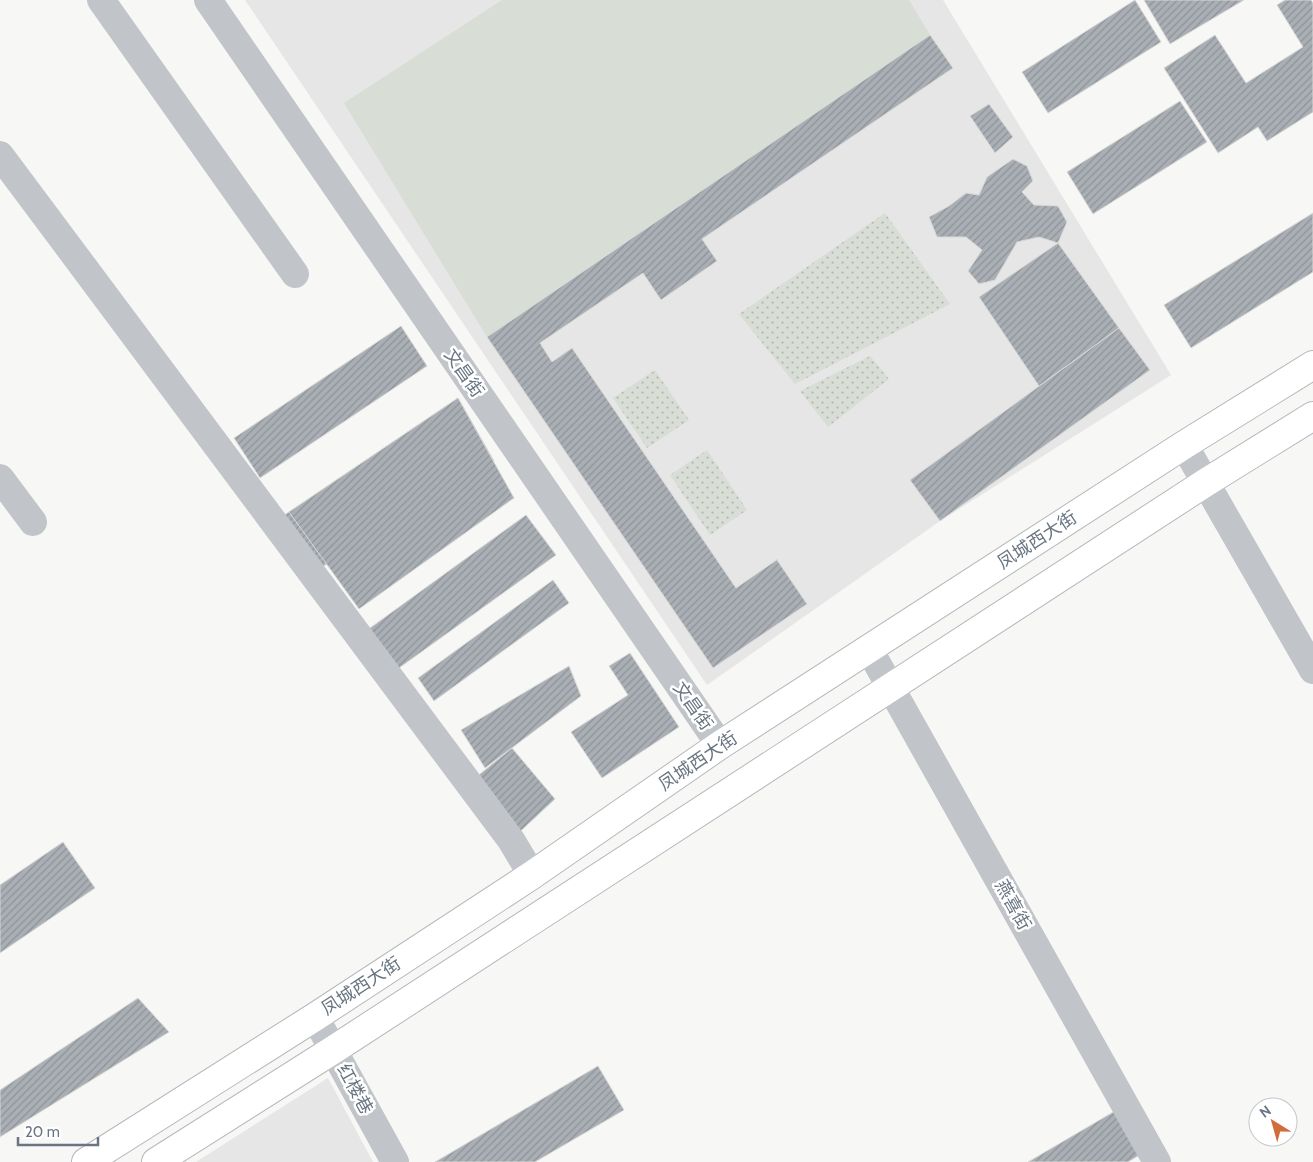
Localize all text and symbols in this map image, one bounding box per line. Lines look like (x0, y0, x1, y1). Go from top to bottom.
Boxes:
street label: 文昌街 (440, 345, 488, 401)
street label: 凤城西大街 (993, 506, 1081, 574)
street label: 文昌街 (669, 678, 717, 734)
street label: 凤城西大街 (655, 727, 741, 795)
street label: 燕喜街 (990, 876, 1036, 934)
street label: 凤城西大街 (317, 952, 405, 1020)
street label: 红楼巷 (332, 1060, 378, 1118)
north arrow (1248, 1097, 1298, 1147)
text: N (1256, 1101, 1275, 1122)
scale bar (18, 1114, 98, 1146)
text: 20 m (25, 1123, 60, 1141)

